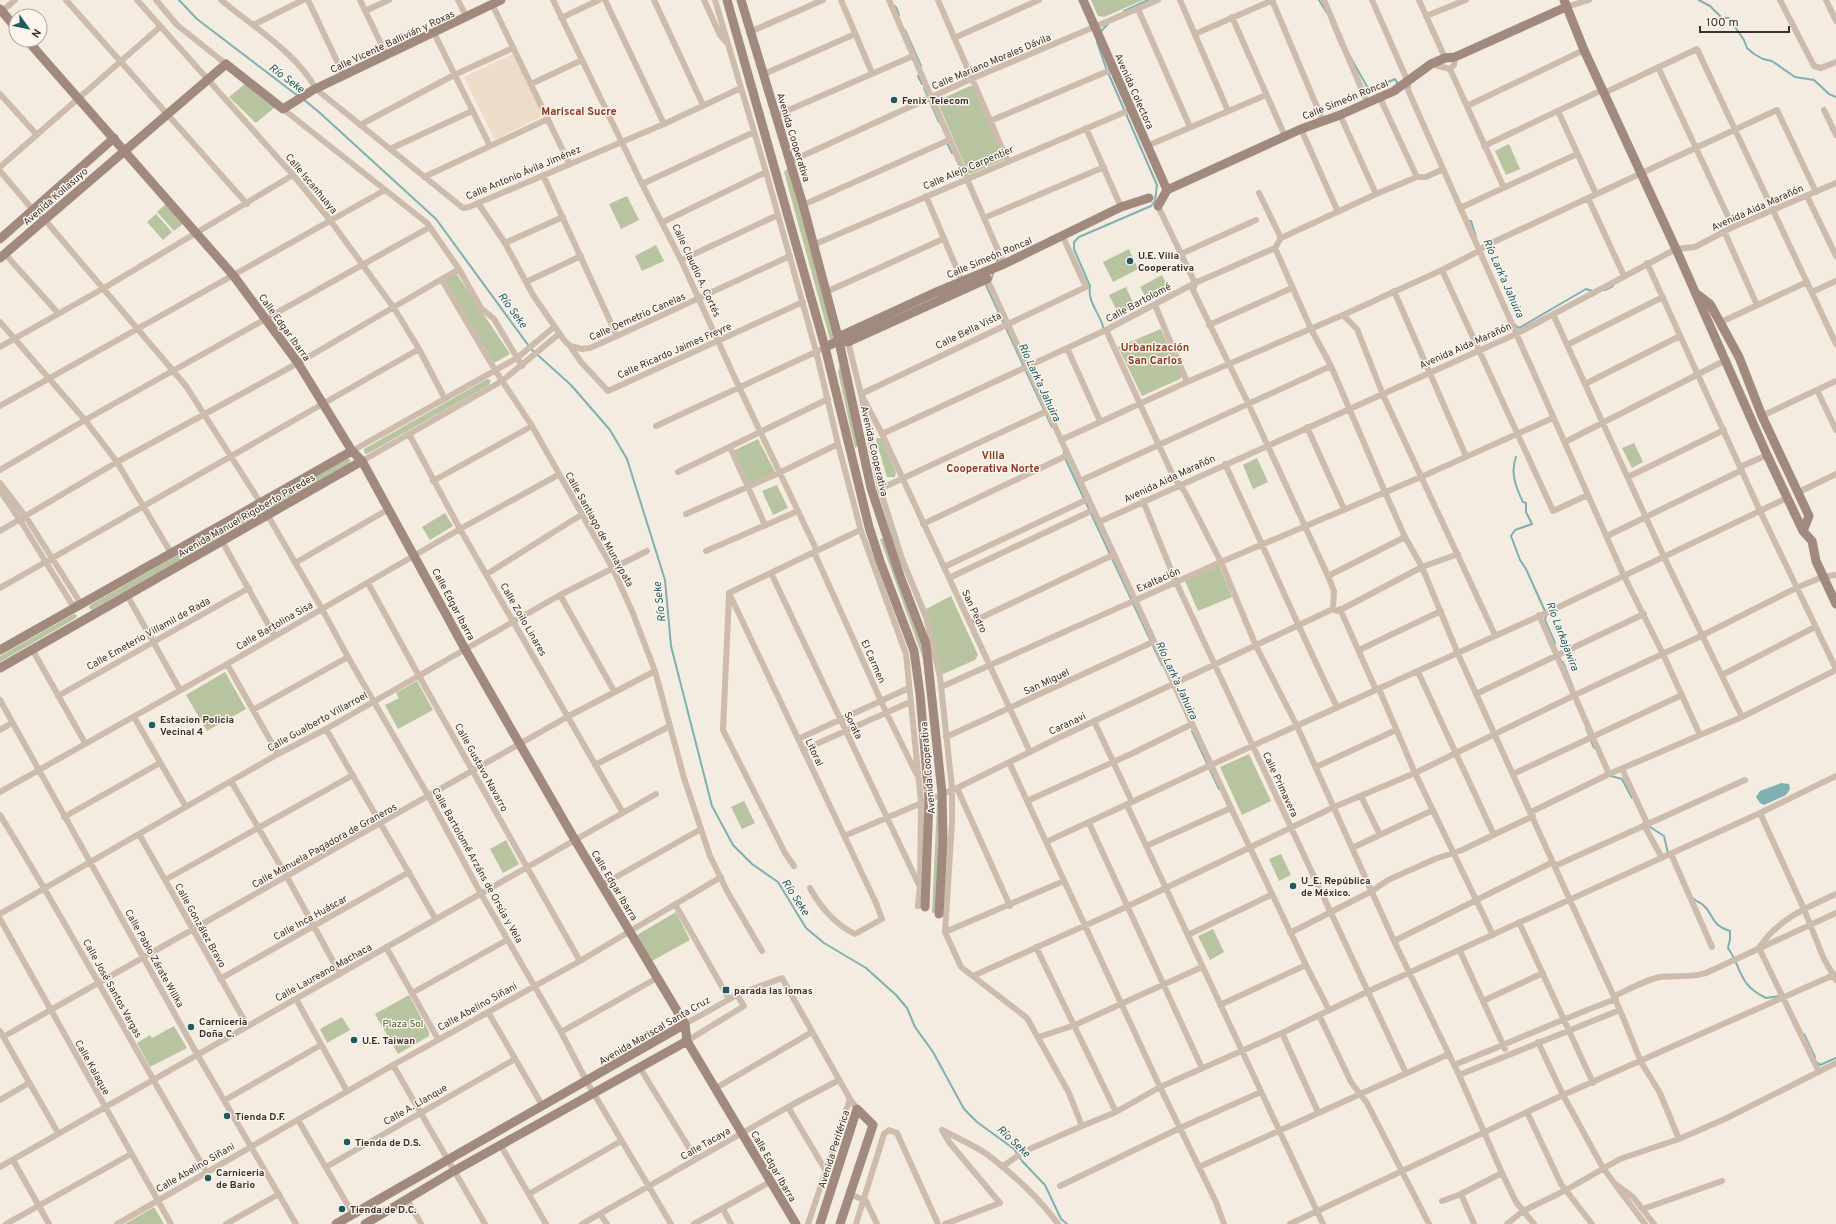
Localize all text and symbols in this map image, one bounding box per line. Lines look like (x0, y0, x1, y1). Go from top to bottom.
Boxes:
north arrow (8, 8, 48, 48)
street label: Calle Vicente Ballivián y Roxas (328, 8, 457, 77)
scale bar (1700, 8, 1789, 34)
text: 100 m (1706, 15, 1739, 31)
text: N (28, 26, 44, 40)
street label: Calle Mariano Morales Dávila (930, 31, 1053, 93)
street label: Avenida Colectora (1111, 52, 1156, 132)
water label: Río Seke (266, 61, 307, 97)
street label: Calle Simeón Roncal (1301, 77, 1390, 124)
street label: Avenida Cooperativa (773, 91, 812, 184)
marker: Fenix Telecom (889, 95, 899, 105)
place label: Fenix Telecom (902, 95, 969, 108)
district label: Mariscal Sucre (541, 105, 617, 119)
street label: Calle Antonio Ávila Jiménez (464, 143, 583, 204)
street label: Calle Alejo Carpentier (921, 143, 1016, 193)
street label: Calle Iscanhuaya (282, 151, 340, 217)
street label: Avenida Kollasuyo (21, 165, 91, 229)
street label: Avenida Aida Marañón (1710, 182, 1806, 235)
street label: Calle Claudio A. Cortés (668, 222, 723, 320)
street label: Calle Simeón Roncal (945, 235, 1034, 282)
water label: Río Lark’a Jahuira (1479, 237, 1527, 320)
place label: U.E. Villa Cooperativa (1138, 250, 1194, 275)
marker: U.E. Villa Cooperativa (1125, 256, 1135, 266)
street label: Calle Bartolomé (1104, 281, 1174, 326)
water label: Río Seke (495, 290, 530, 331)
street label: Calle Demetrio Canelas (587, 290, 688, 344)
street label: Calle Edgar Ibarra (255, 292, 313, 364)
street label: Calle Bella Vista (934, 310, 1004, 353)
street label: Calle Ricardo Jaimes Freyre (615, 320, 734, 382)
street label: Avenida Aida Marañón (1418, 320, 1514, 373)
water label: Río Lark’a Jahuira (1015, 341, 1064, 424)
district label: Urbanización San Carlos (1121, 341, 1189, 368)
street label: Avenida Cooperativa (857, 405, 890, 498)
district label: Villa Cooperativa Norte (946, 449, 1040, 476)
street label: Avenida Aida Marañón (1122, 452, 1217, 506)
street label: Calle Santiago de Munaypata (562, 470, 636, 590)
street label: Avenida Manuel Rigoberto Paredes (176, 471, 318, 561)
street label: Exaltación (1135, 565, 1183, 596)
street label: Calle Edgar Ibarra (428, 566, 477, 643)
street label: Calle Zoilo Linares (496, 581, 549, 659)
water label: Río Seke (651, 581, 669, 623)
street label: San Pedro (958, 588, 989, 636)
street label: Calle Emeterio Villamil de Rada (85, 595, 213, 674)
street label: Calle Bartolina Sisa (234, 599, 316, 654)
water label: Río Larkajawira (1542, 600, 1582, 673)
street label: El Carmen (857, 638, 888, 685)
water label: Río Lark’a Jahuira (1152, 639, 1201, 722)
street label: San Miguel (1022, 666, 1072, 699)
street label: Calle Gualberto Villarroel (265, 689, 370, 755)
street label: Sorata (840, 710, 865, 742)
street label: Caranavi (1047, 710, 1088, 739)
place label: Estacion Policia Vecinal 4 (160, 714, 234, 739)
marker: Estacion Policia Vecinal 4 (147, 720, 157, 730)
street label: Calle Gustavo Navarro (451, 721, 511, 815)
street label: Avenida Cooperativa (918, 721, 939, 814)
street label: Litoral (802, 737, 826, 768)
street label: Calle Primavera (1259, 750, 1300, 819)
street label: Calle Bartolomé Arzáns de Orsúa y Vela (428, 786, 525, 946)
street label: Calle Manuela Pagadora de Graneros (250, 801, 400, 892)
street label: Calle Edgar Ibarra (588, 848, 640, 923)
place label: U_E. República de México. (1301, 875, 1371, 900)
water label: Río Seke (778, 877, 812, 919)
street label: Calle González Bravo (171, 881, 228, 971)
marker: U_E. República de México. (1288, 881, 1298, 891)
street label: Calle Inca Huáscar (272, 893, 350, 944)
street label: Calle Pablo Zárate Willka (121, 907, 186, 1010)
street label: Calle José Santos Vargas (79, 937, 144, 1041)
street label: Calle Laureano Machaca (273, 941, 374, 1005)
street label: Calle Abelino Siñani (436, 980, 520, 1035)
marker: parada las lomas (721, 985, 731, 995)
place label: parada las lomas (734, 985, 813, 998)
street label: Avenida Mariscal Santa Cruz (597, 994, 713, 1069)
place label: Carniceria Doña C. (199, 1016, 247, 1041)
park label: Plaza Sol (383, 1018, 423, 1031)
marker: Carniceria Doña C. (186, 1022, 196, 1032)
marker: U.E. Taiwan (349, 1035, 359, 1045)
place label: U.E. Taiwan (362, 1035, 415, 1048)
street label: Calle Kalaque (71, 1038, 112, 1098)
street label: Calle A. Llanque (381, 1082, 450, 1129)
street label: Avenida Periférica (816, 1109, 853, 1190)
marker: Tienda D.F. (222, 1111, 232, 1121)
place label: Tienda D.F. (235, 1111, 286, 1124)
water label: Río Seke (994, 1123, 1033, 1161)
street label: Calle Tacaya (679, 1125, 733, 1164)
street label: Calle Edgar Ibarra (747, 1129, 798, 1205)
marker: Tienda de D.S. (342, 1137, 352, 1147)
place label: Tienda de D.S. (355, 1137, 422, 1150)
street label: Calle Abelino Siñani (154, 1140, 237, 1196)
place label: Carniceria de Bario (216, 1167, 264, 1192)
marker: Carniceria de Bario (203, 1173, 213, 1183)
marker: Tienda de D.C. (337, 1204, 347, 1214)
place label: Tienda de D.C. (350, 1204, 417, 1217)

